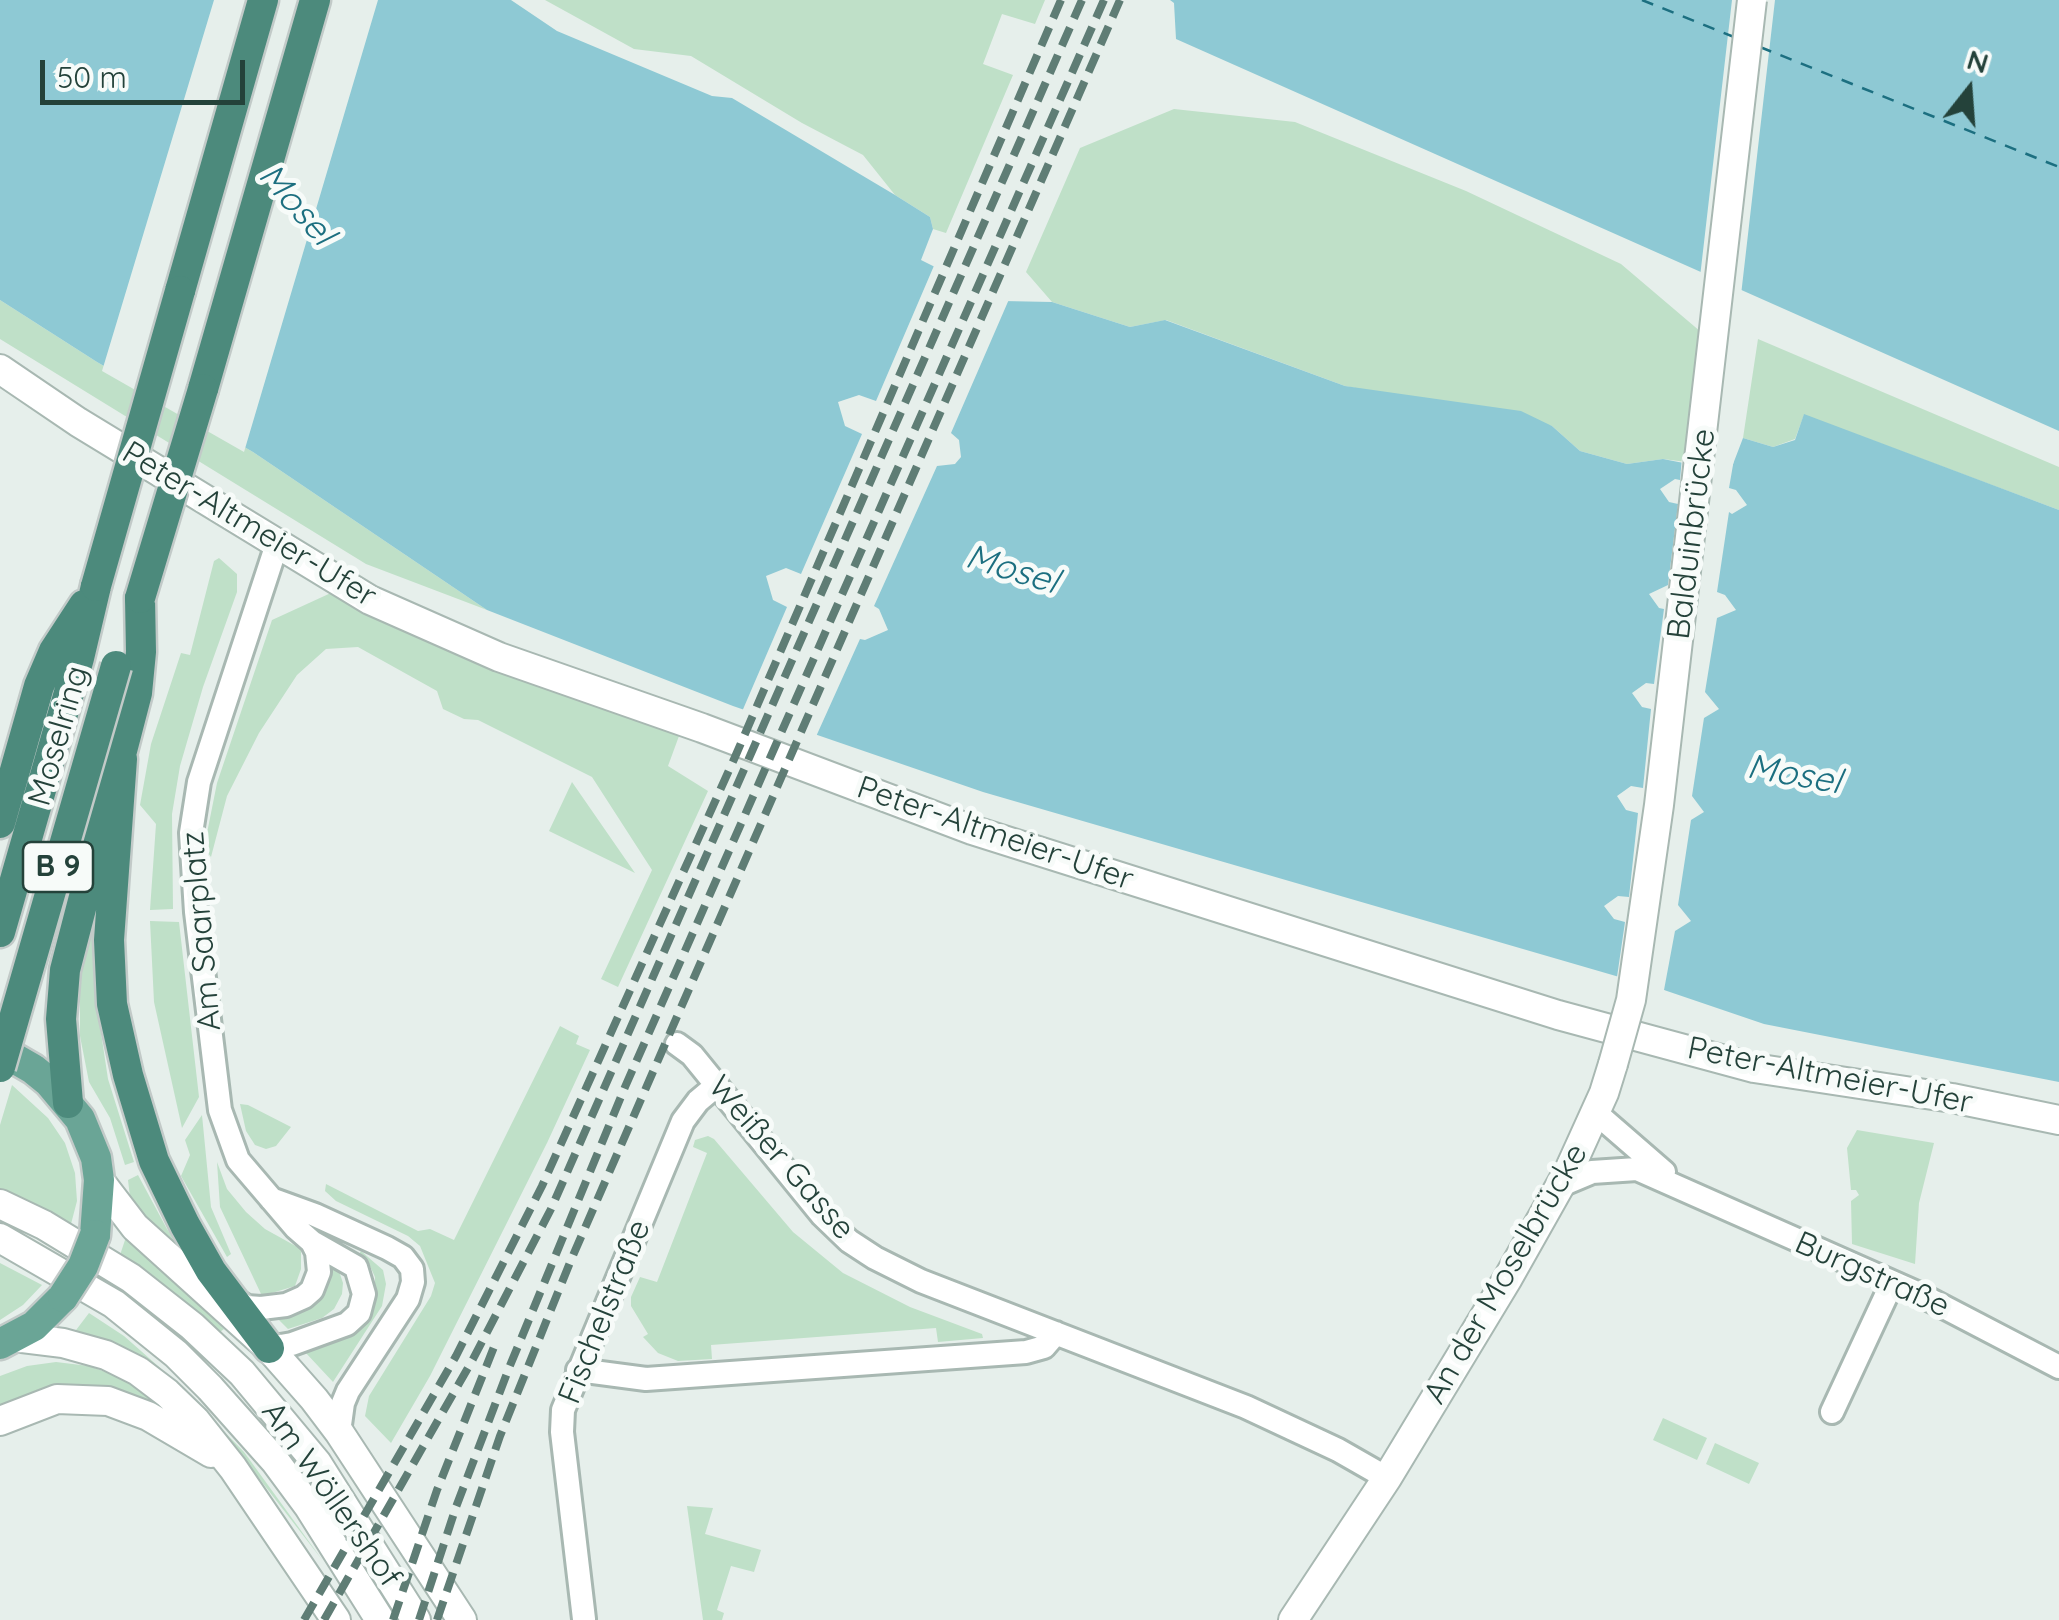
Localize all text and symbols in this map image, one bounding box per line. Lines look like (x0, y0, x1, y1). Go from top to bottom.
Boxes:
scale bar (45, 40, 250, 102)
north arrow (1919, 40, 2019, 140)
text: N (1963, 41, 1993, 81)
text: 50 m (57, 58, 127, 96)
water label: Mosel (249, 156, 343, 254)
street label: Balduinbrücke (1660, 427, 1724, 641)
street label: Peter-Altmeier-Ufer (115, 434, 383, 616)
water label: Mosel (961, 536, 1063, 604)
street label: Moselring (21, 662, 97, 810)
water label: Mosel (1744, 746, 1844, 804)
street label: Peter-Altmeier-Ufer (852, 769, 1138, 899)
street label: Am Saarplatz (174, 830, 230, 1032)
road number: B 9 (23, 842, 93, 892)
street label: Peter-Altmeier-Ufer (1684, 1030, 1976, 1122)
street label: Weißer Gasse (700, 1068, 862, 1248)
street label: An der Moselbrücke (1416, 1137, 1596, 1411)
street label: Fischelstraße (551, 1214, 659, 1410)
street label: Burgstraße (1789, 1224, 1955, 1326)
street label: Am Wöllershof (253, 1395, 409, 1595)

